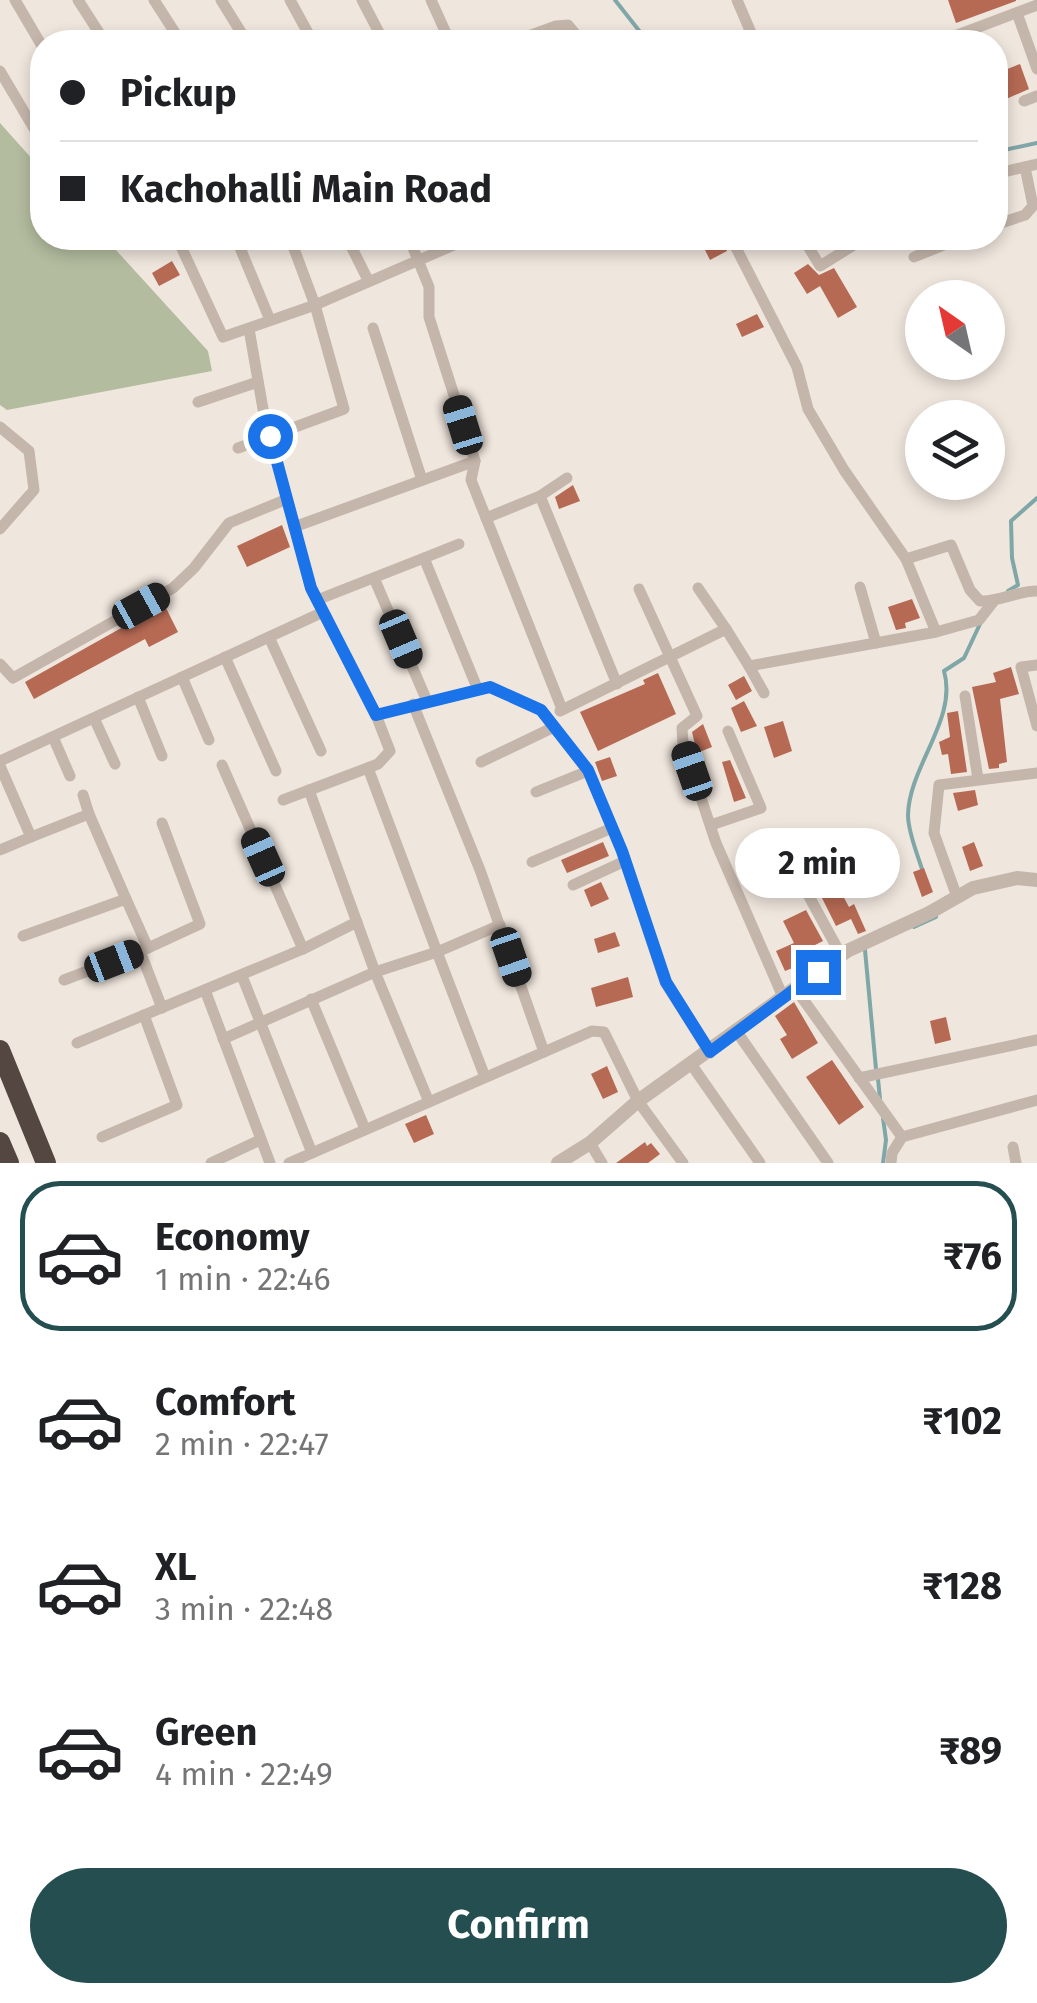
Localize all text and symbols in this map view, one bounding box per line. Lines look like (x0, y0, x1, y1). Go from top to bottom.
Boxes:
text: Pickup (120, 70, 237, 116)
text: Kachohalli Main Road (120, 166, 492, 212)
north arrow (905, 280, 1005, 380)
map controls (905, 280, 1005, 500)
car (440, 392, 486, 458)
button: layers (905, 400, 1005, 500)
route start (248, 414, 293, 459)
car (107, 578, 175, 634)
car (375, 606, 427, 672)
car (668, 738, 716, 804)
car (237, 823, 289, 891)
callout: 2 min (736, 827, 900, 897)
text: 2 min (778, 844, 857, 882)
car (487, 924, 535, 990)
car (81, 936, 147, 986)
route end (796, 950, 841, 995)
icon: car (35, 1211, 125, 1301)
text: Economy (155, 1214, 310, 1260)
text: ₹76 (943, 1233, 1002, 1279)
text: 1 min · 22:46 (155, 1260, 330, 1298)
icon: car (35, 1376, 125, 1466)
text: Comfort (155, 1379, 296, 1425)
text: ₹102 (922, 1398, 1002, 1444)
text: 2 min · 22:47 (155, 1425, 329, 1463)
icon: car (35, 1541, 125, 1631)
text: XL (155, 1544, 197, 1590)
text: ₹128 (922, 1563, 1002, 1609)
text: 3 min · 22:48 (155, 1590, 333, 1628)
icon: car (35, 1706, 125, 1796)
text: Green (155, 1709, 258, 1755)
text: ₹89 (939, 1728, 1002, 1774)
text: 4 min · 22:49 (155, 1755, 333, 1793)
button: Confirm (30, 1868, 1007, 1983)

